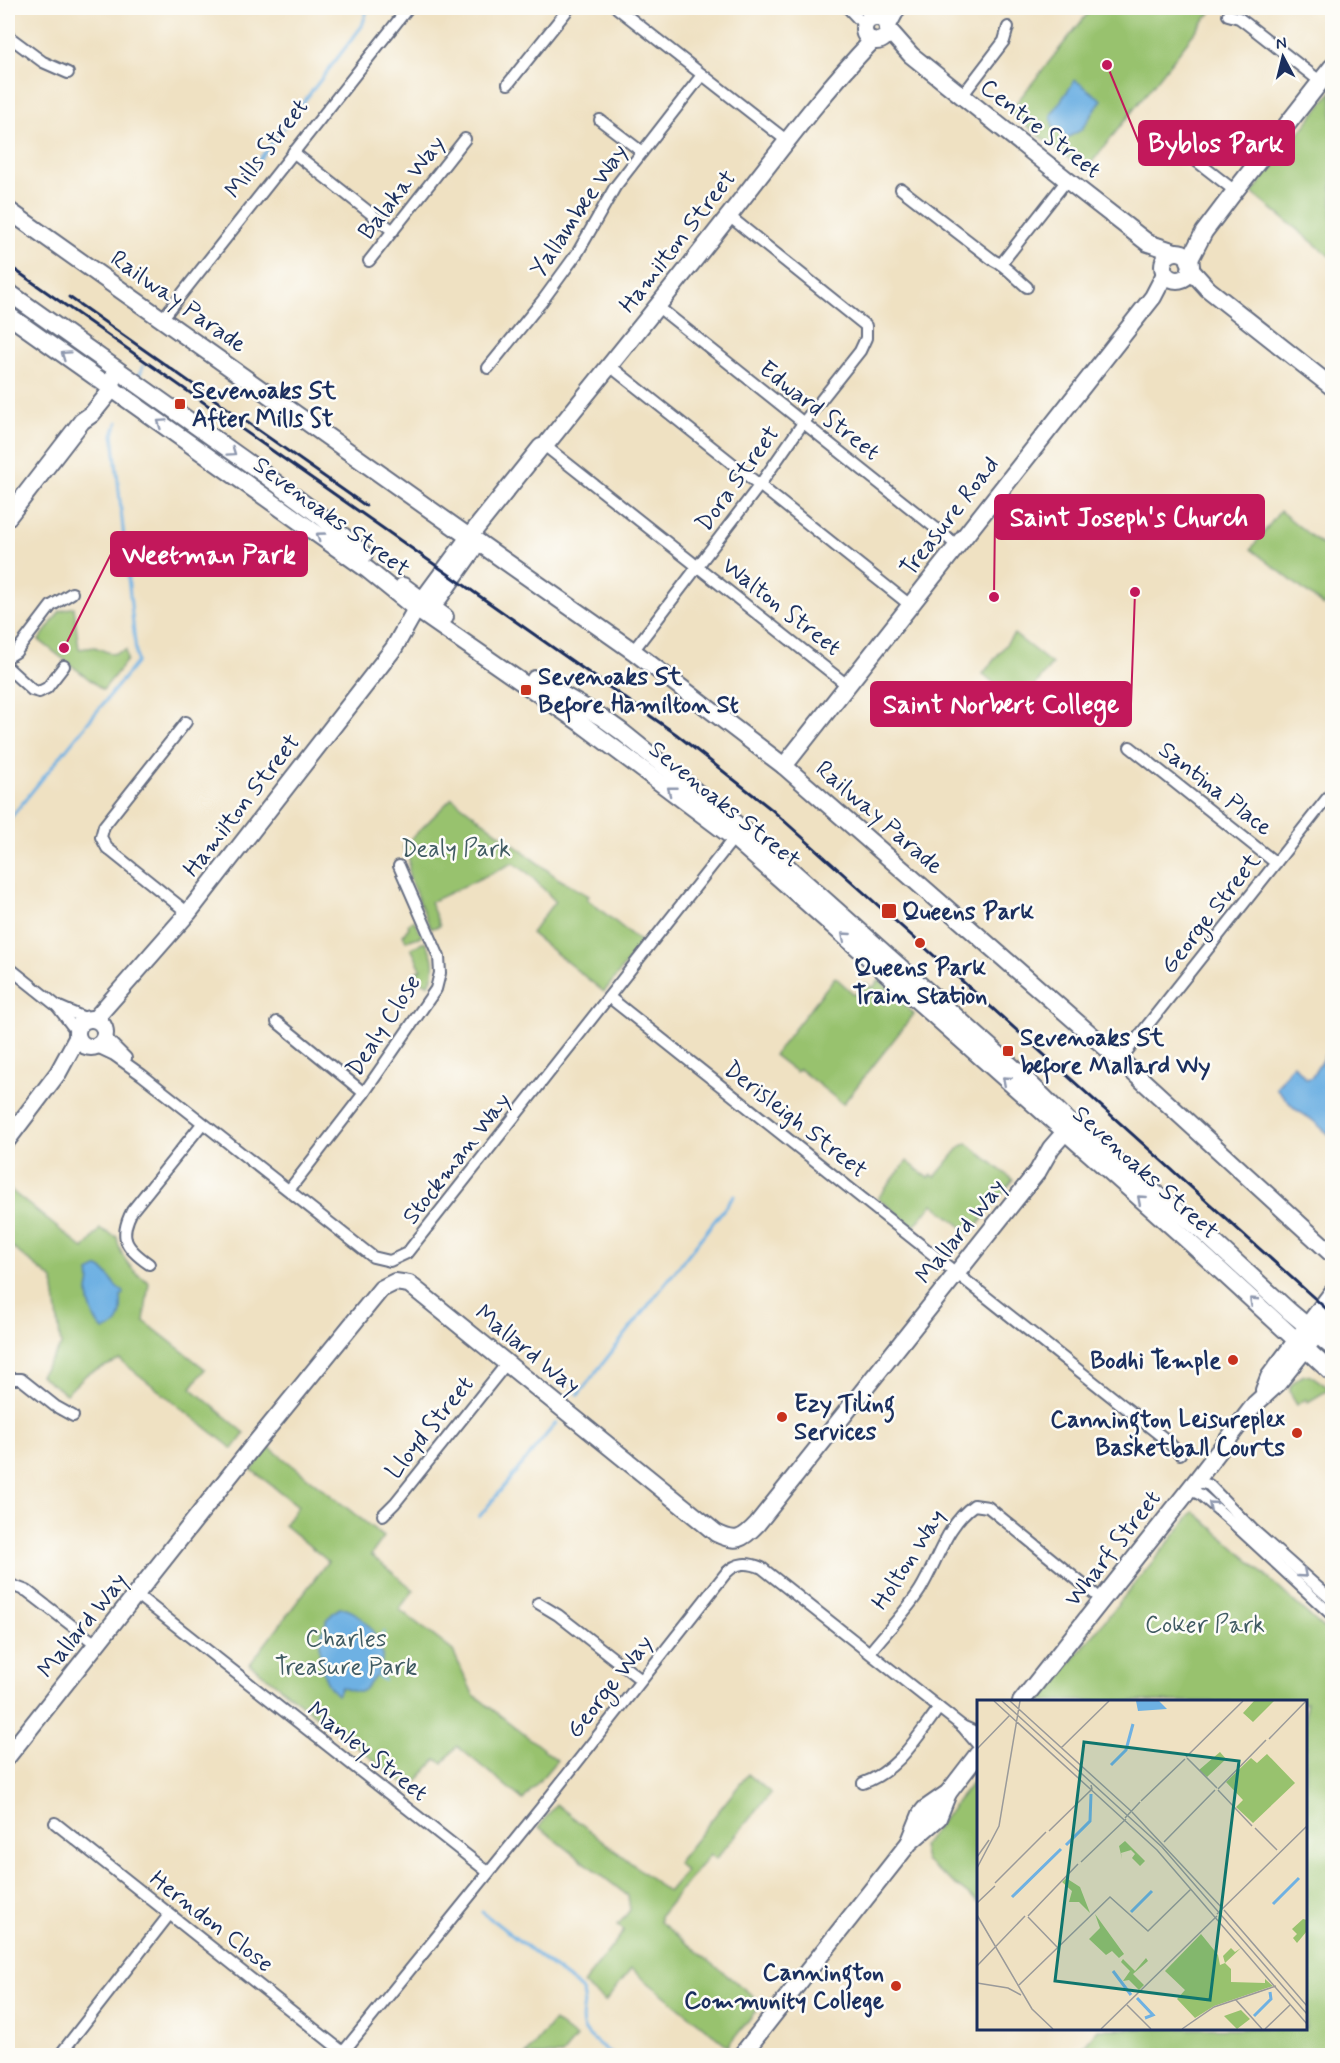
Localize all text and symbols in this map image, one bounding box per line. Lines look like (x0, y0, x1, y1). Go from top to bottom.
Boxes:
north arrow (1253, 27, 1313, 87)
text: N (1275, 33, 1288, 55)
street label: Centre Street (973, 72, 1107, 186)
street label: Mills Street (218, 93, 316, 205)
callout: Byblos Park (1139, 121, 1294, 165)
text: Byblos Park (1148, 128, 1284, 162)
street label: Balaka Way (352, 129, 453, 246)
street label: Yallambee Way (523, 138, 635, 284)
street label: Hamilton Street (613, 164, 744, 320)
street label: Railway Parade (104, 244, 252, 361)
one-way arrow (61, 351, 72, 362)
street label: Edward Street (752, 354, 886, 468)
place label: Sevenoaks St After Mills St (192, 376, 337, 435)
marker: Sevenoaks St After Mills St (173, 397, 187, 411)
one-way arrow (157, 419, 168, 430)
street label: Dora Street (689, 420, 787, 538)
one-way arrow (226, 445, 237, 456)
street label: Sevenoaks Street (247, 450, 416, 585)
street label: Treasure Road (894, 451, 1007, 583)
callout: Saint Joseph's Church (995, 495, 1264, 539)
text: Saint Joseph's Church (1010, 502, 1248, 536)
callout: Weetman Park (111, 532, 307, 576)
one-way arrow (316, 532, 327, 543)
text: Weetman Park (121, 539, 296, 573)
street label: Walton Street (715, 551, 847, 664)
place label: Sevenoaks St Before Hamilton St (538, 662, 739, 723)
callout: Saint Norbert College (871, 682, 1131, 726)
marker: Sevenoaks St Before Hamilton St (519, 683, 533, 697)
text: Saint Norbert College (883, 689, 1119, 726)
street label: Hamilton Street (177, 728, 308, 884)
street label: Sevenoaks Street (642, 734, 806, 876)
street label: Santina Place (1152, 735, 1278, 843)
street label: Railway Parade (809, 754, 949, 882)
one-way arrow (667, 786, 678, 797)
park label: Dealy Park (401, 834, 511, 865)
street label: George Street (1154, 847, 1270, 982)
place label: Queens Park (902, 897, 1034, 928)
marker: Queens Park (880, 902, 898, 920)
one-way arrow (841, 932, 852, 943)
marker: Queens Park Train Station (913, 936, 927, 950)
place label: Queens Park Train Station (853, 953, 987, 1012)
street label: Dealy Close (340, 969, 429, 1083)
place label: Sevenoaks St before Mallard Wy (1020, 1023, 1210, 1084)
marker: Sevenoaks St before Mallard Wy (1001, 1044, 1015, 1058)
street label: Derisleigh Street (717, 1054, 873, 1186)
one-way arrow (1002, 1076, 1013, 1087)
street label: Stockman Way (396, 1086, 519, 1231)
street label: Sevenoaks Street (1065, 1099, 1225, 1247)
street label: Mallard Way (909, 1173, 1013, 1291)
one-way arrow (1137, 1195, 1148, 1206)
one-way arrow (1249, 1297, 1260, 1308)
street label: Mallard Way (468, 1298, 586, 1402)
place label: Bodhi Temple (1090, 1346, 1221, 1377)
marker: Bodhi Temple (1226, 1353, 1240, 1367)
street label: Lloyd Street (379, 1370, 481, 1486)
place label: Ezy Tiling Services (794, 1389, 895, 1448)
place label: Cannington Leisureplex Basketball Courts (1050, 1405, 1286, 1464)
marker: Ezy Tiling Services (775, 1410, 789, 1424)
marker: Cannington Leisureplex Basketball Courts (1290, 1426, 1304, 1440)
street label: Wharf Street (1058, 1484, 1168, 1614)
one-way arrow (1208, 1501, 1219, 1512)
street label: Holton Way (865, 1503, 953, 1616)
street label: Mallard Way (31, 1567, 135, 1685)
one-way arrow (1296, 1567, 1307, 1578)
park label: Coker Park (1145, 1610, 1265, 1641)
park label: Charles Treasure Park (275, 1624, 417, 1683)
street label: George Way (560, 1629, 662, 1746)
street label: Manley Street (300, 1695, 434, 1809)
inset map (977, 1700, 1307, 2030)
street label: Herndon Close (143, 1864, 279, 1980)
place label: Cannington Community College (684, 1958, 885, 2018)
marker: Cannington Community College (889, 1979, 903, 1993)

